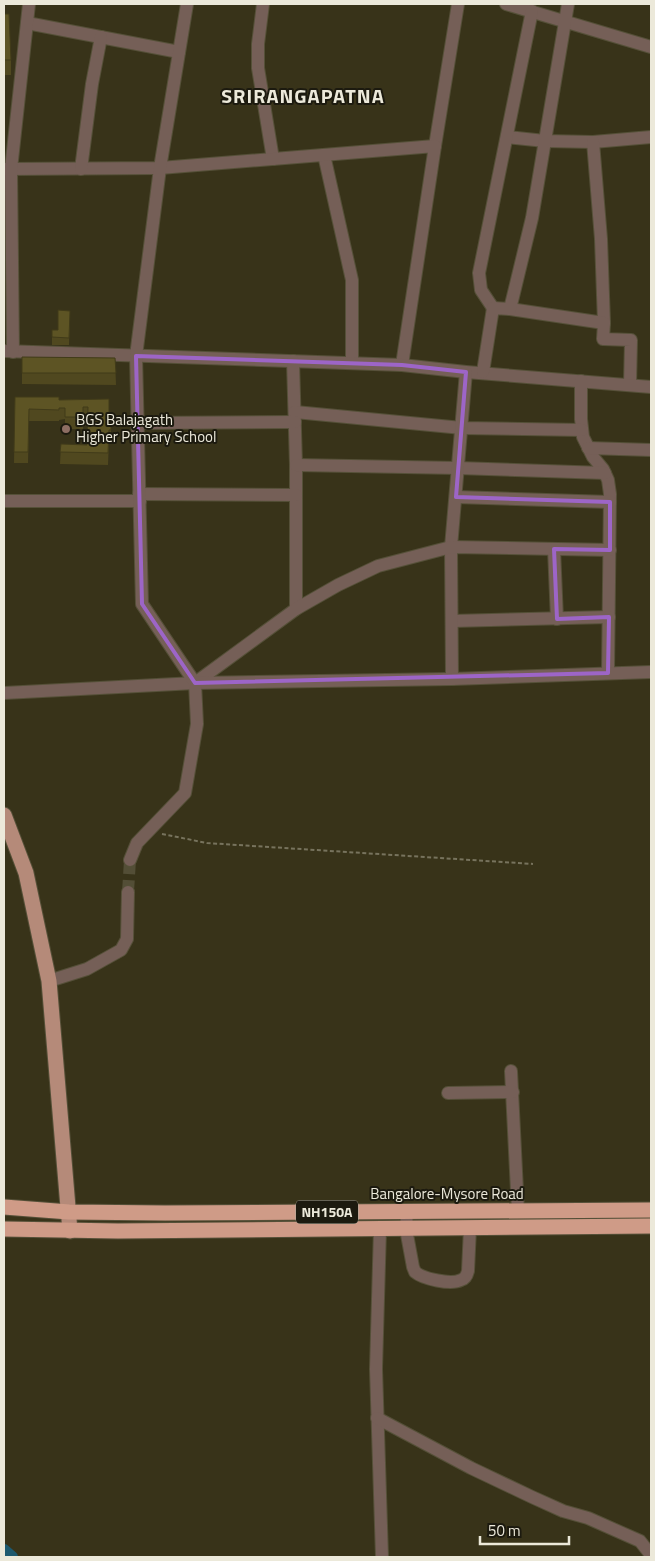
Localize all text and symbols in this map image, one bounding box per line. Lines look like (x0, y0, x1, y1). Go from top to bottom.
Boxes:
district label: SRIRANGAPATNA (221, 80, 385, 111)
place label: BGS Balajagath Higher Primary School (76, 408, 216, 448)
marker: BGS Balajagath Higher Primary School (60, 423, 72, 435)
street label: Bangalore-Mysore Road (370, 1182, 524, 1205)
road number: NH150A (296, 1200, 358, 1224)
scale bar (480, 1514, 569, 1546)
text: 50 m (488, 1519, 521, 1542)

